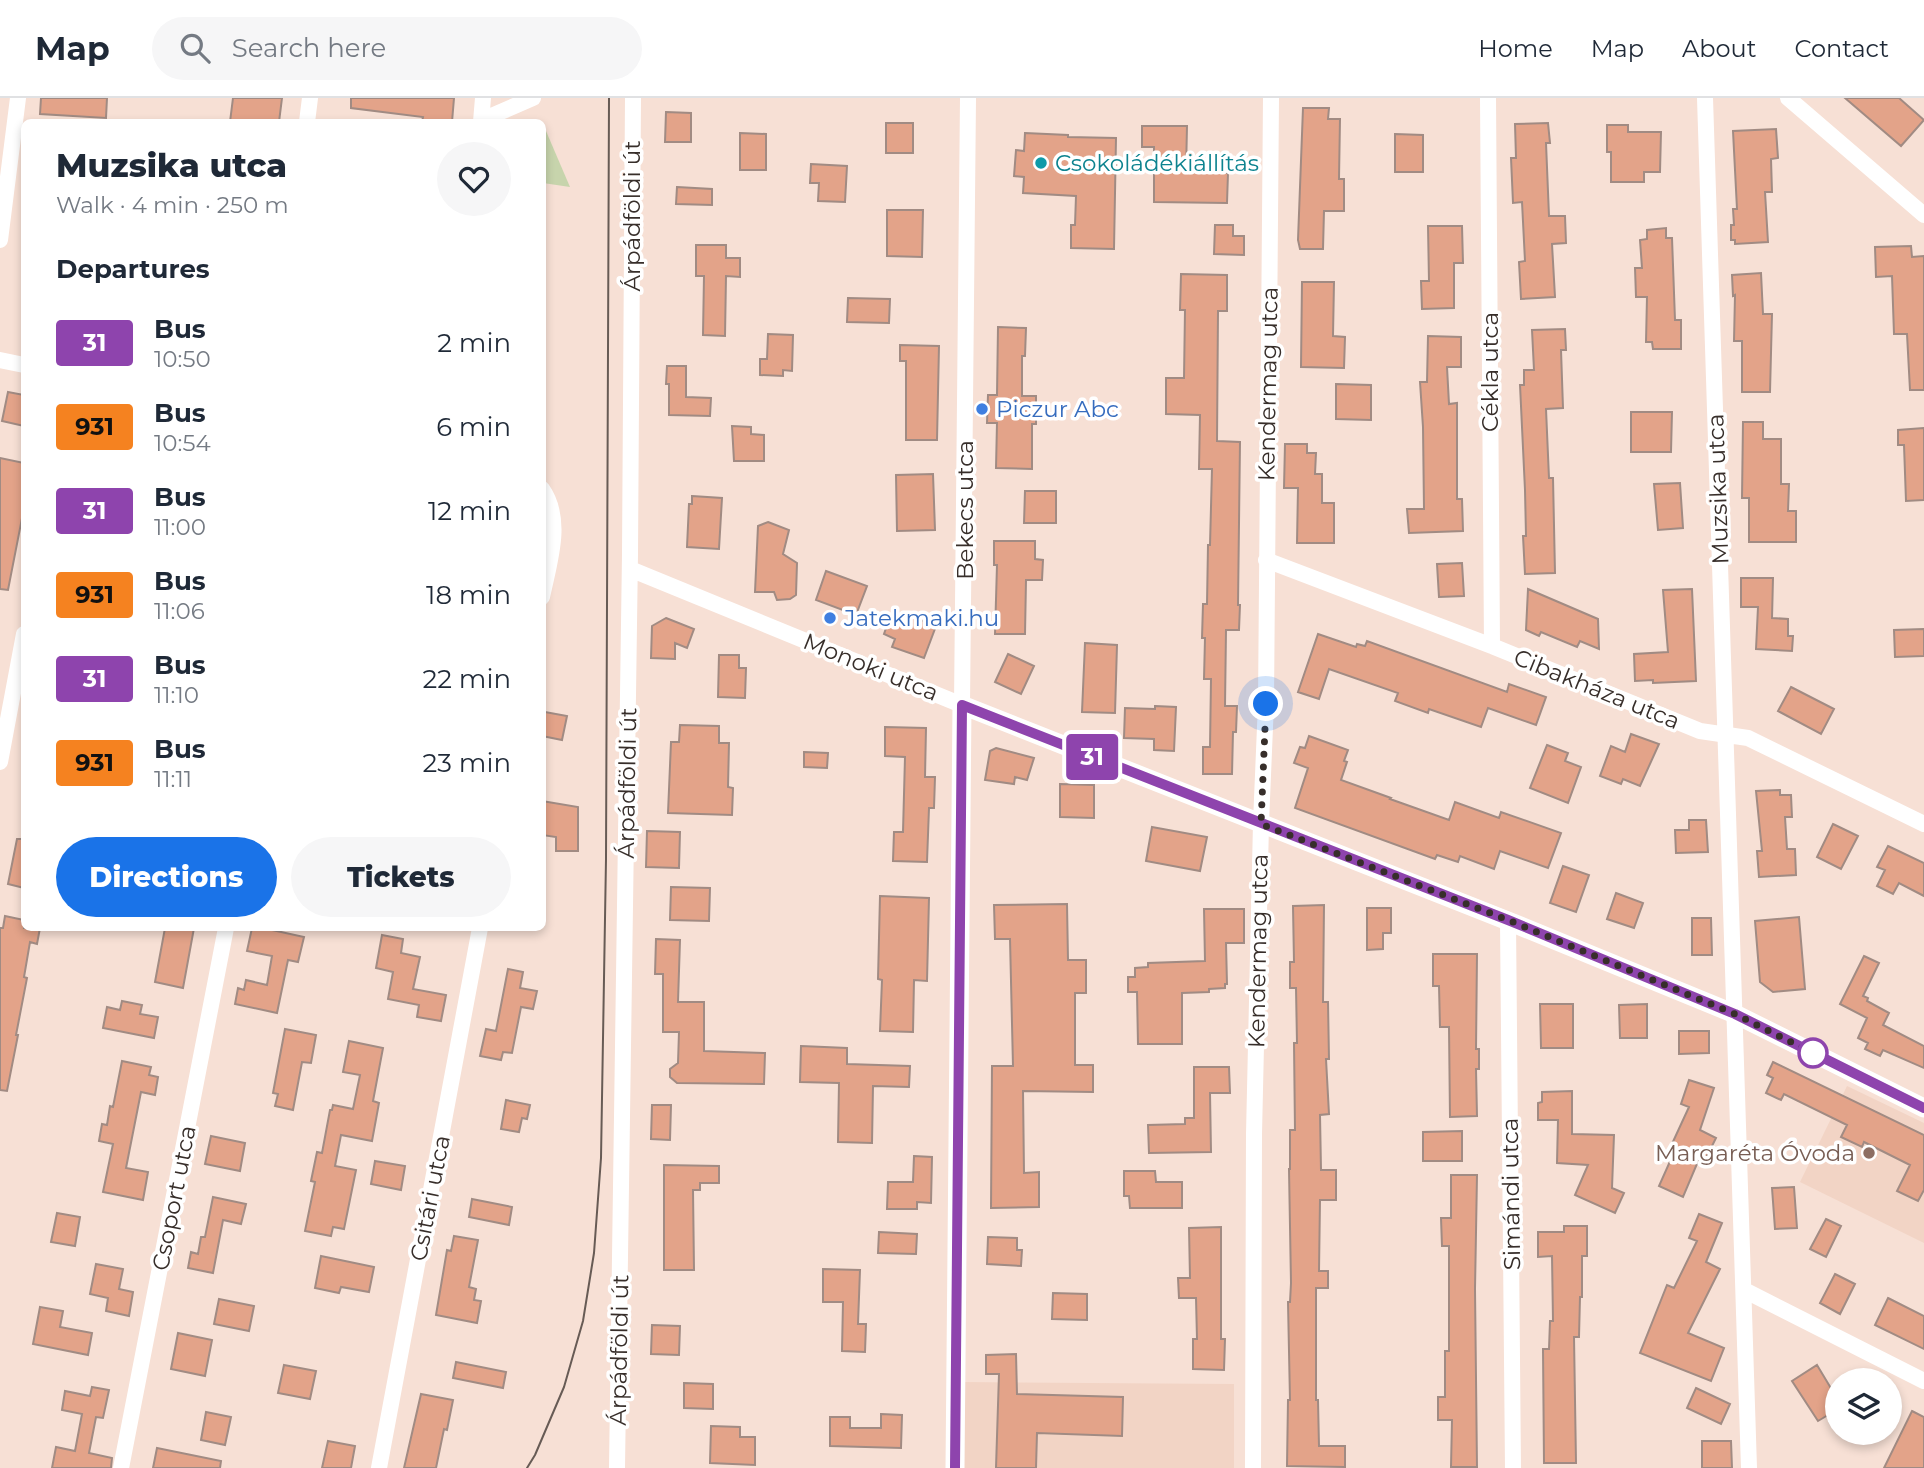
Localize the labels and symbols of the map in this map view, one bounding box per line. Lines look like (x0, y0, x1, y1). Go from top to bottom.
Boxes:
street label: Árpádföldi út (618, 140, 646, 292)
place label: Csokoládékiállítás (1055, 149, 1259, 177)
marker: Csokoládékiállítás (1033, 155, 1049, 171)
street label: Kendermag utca (1252, 287, 1284, 481)
street label: Cékla utca (1476, 312, 1504, 432)
place label: Piczur Abc (996, 395, 1119, 423)
marker: Piczur Abc (974, 401, 990, 417)
street label: Muzsika utca (1701, 413, 1735, 565)
street label: Bekecs utca (951, 440, 979, 580)
place label: Jatekmaki.hu (843, 604, 999, 632)
marker: Jatekmaki.hu (822, 610, 838, 626)
street label: Monoki utca (799, 627, 943, 707)
street label: Cibakháza utca (1510, 643, 1684, 735)
your location (1248, 686, 1283, 721)
street label: Árpádföldi út (612, 707, 642, 859)
line badge: 31 (1060, 734, 1124, 780)
street label: Kendermag utca (1242, 854, 1274, 1048)
unlabelled marker (1798, 1038, 1828, 1068)
street label: Simándi utca (1496, 1117, 1526, 1271)
street label: Csoport utca (146, 1123, 202, 1273)
street label: Csitári utca (404, 1133, 456, 1263)
place label: Margaréta Óvoda (1655, 1139, 1855, 1167)
marker: Margaréta Óvoda (1861, 1145, 1877, 1161)
street label: Árpádföldi út (604, 1274, 634, 1426)

